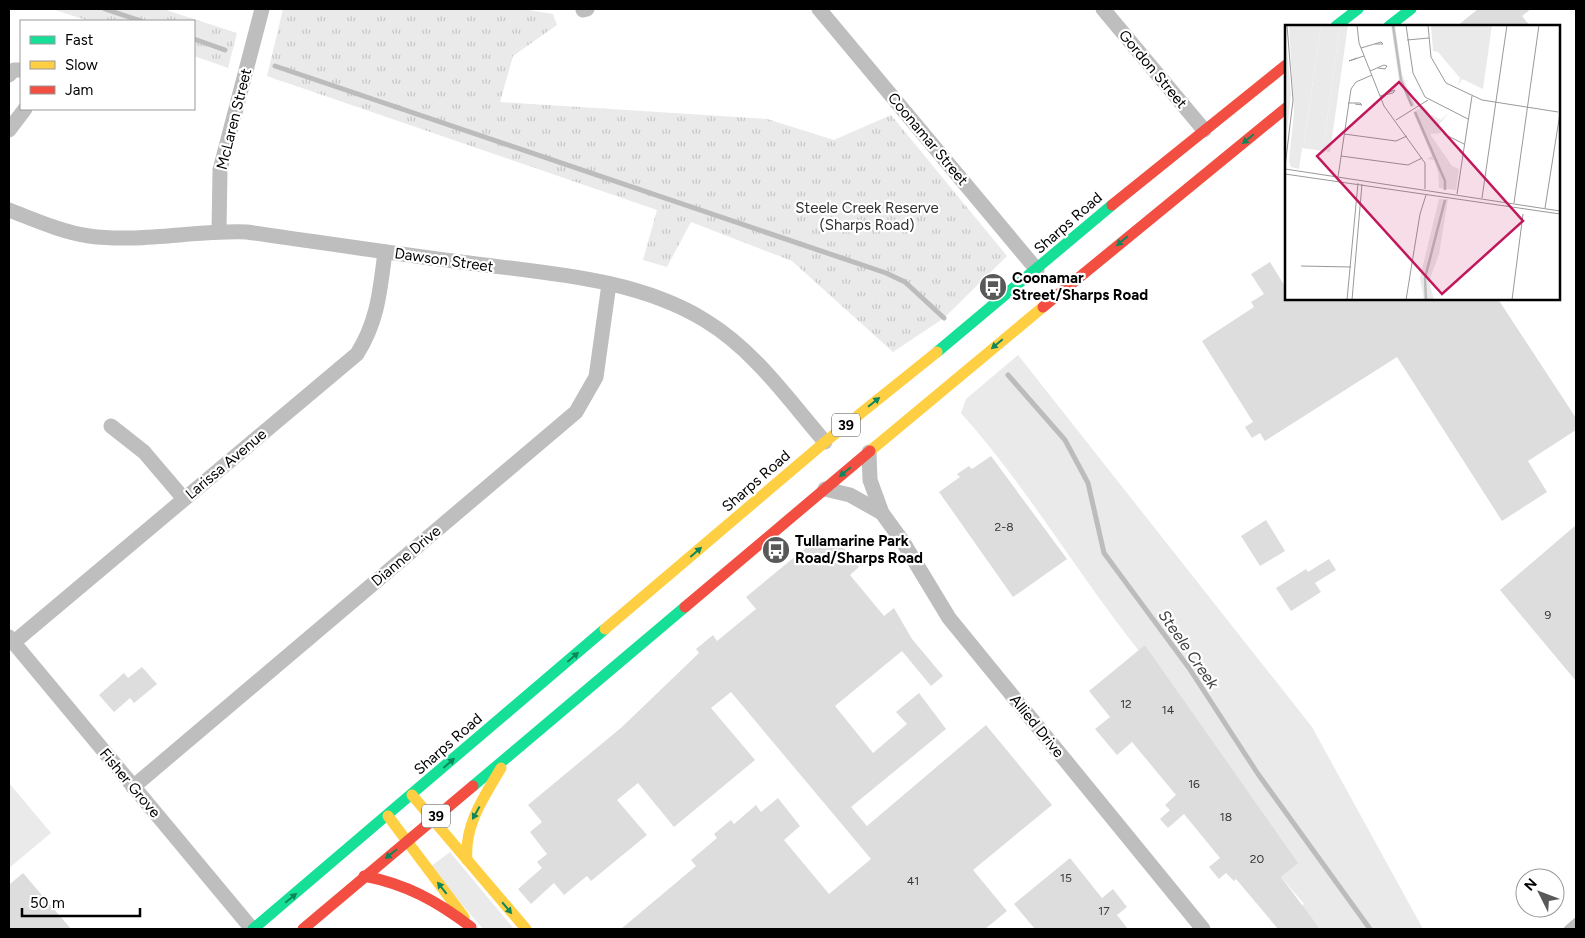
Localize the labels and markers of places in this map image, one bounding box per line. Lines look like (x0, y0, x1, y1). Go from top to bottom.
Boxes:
place label: Coonamar Street/Sharps Road (1012, 269, 1148, 304)
bus stop icon: Coonamar Street/Sharps Road (978, 272, 1008, 302)
place label: Tullamarine Park Road/Sharps Road (795, 532, 923, 567)
bus stop icon: Tullamarine Park Road/Sharps Road (761, 535, 791, 565)

